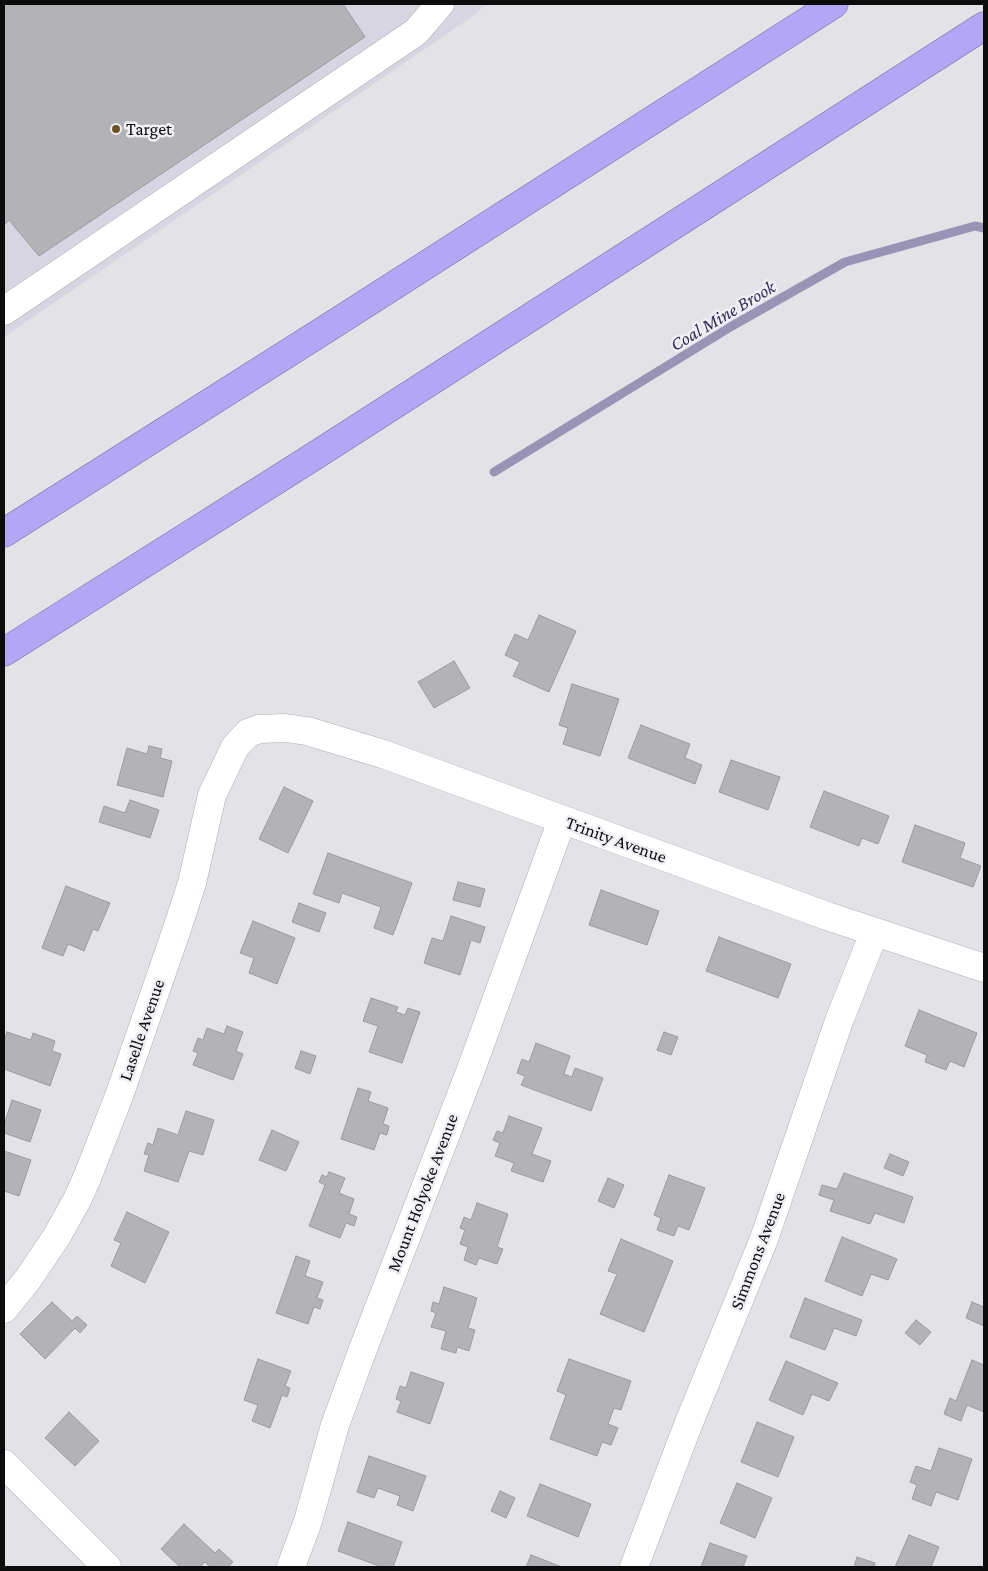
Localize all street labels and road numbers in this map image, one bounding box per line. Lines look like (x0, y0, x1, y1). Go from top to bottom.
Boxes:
street label: Trinity Avenue (563, 812, 669, 868)
street label: Laselle Avenue (115, 976, 169, 1084)
street label: Mount Holyoke Avenue (383, 1111, 463, 1275)
street label: Simmons Avenue (726, 1189, 790, 1313)

